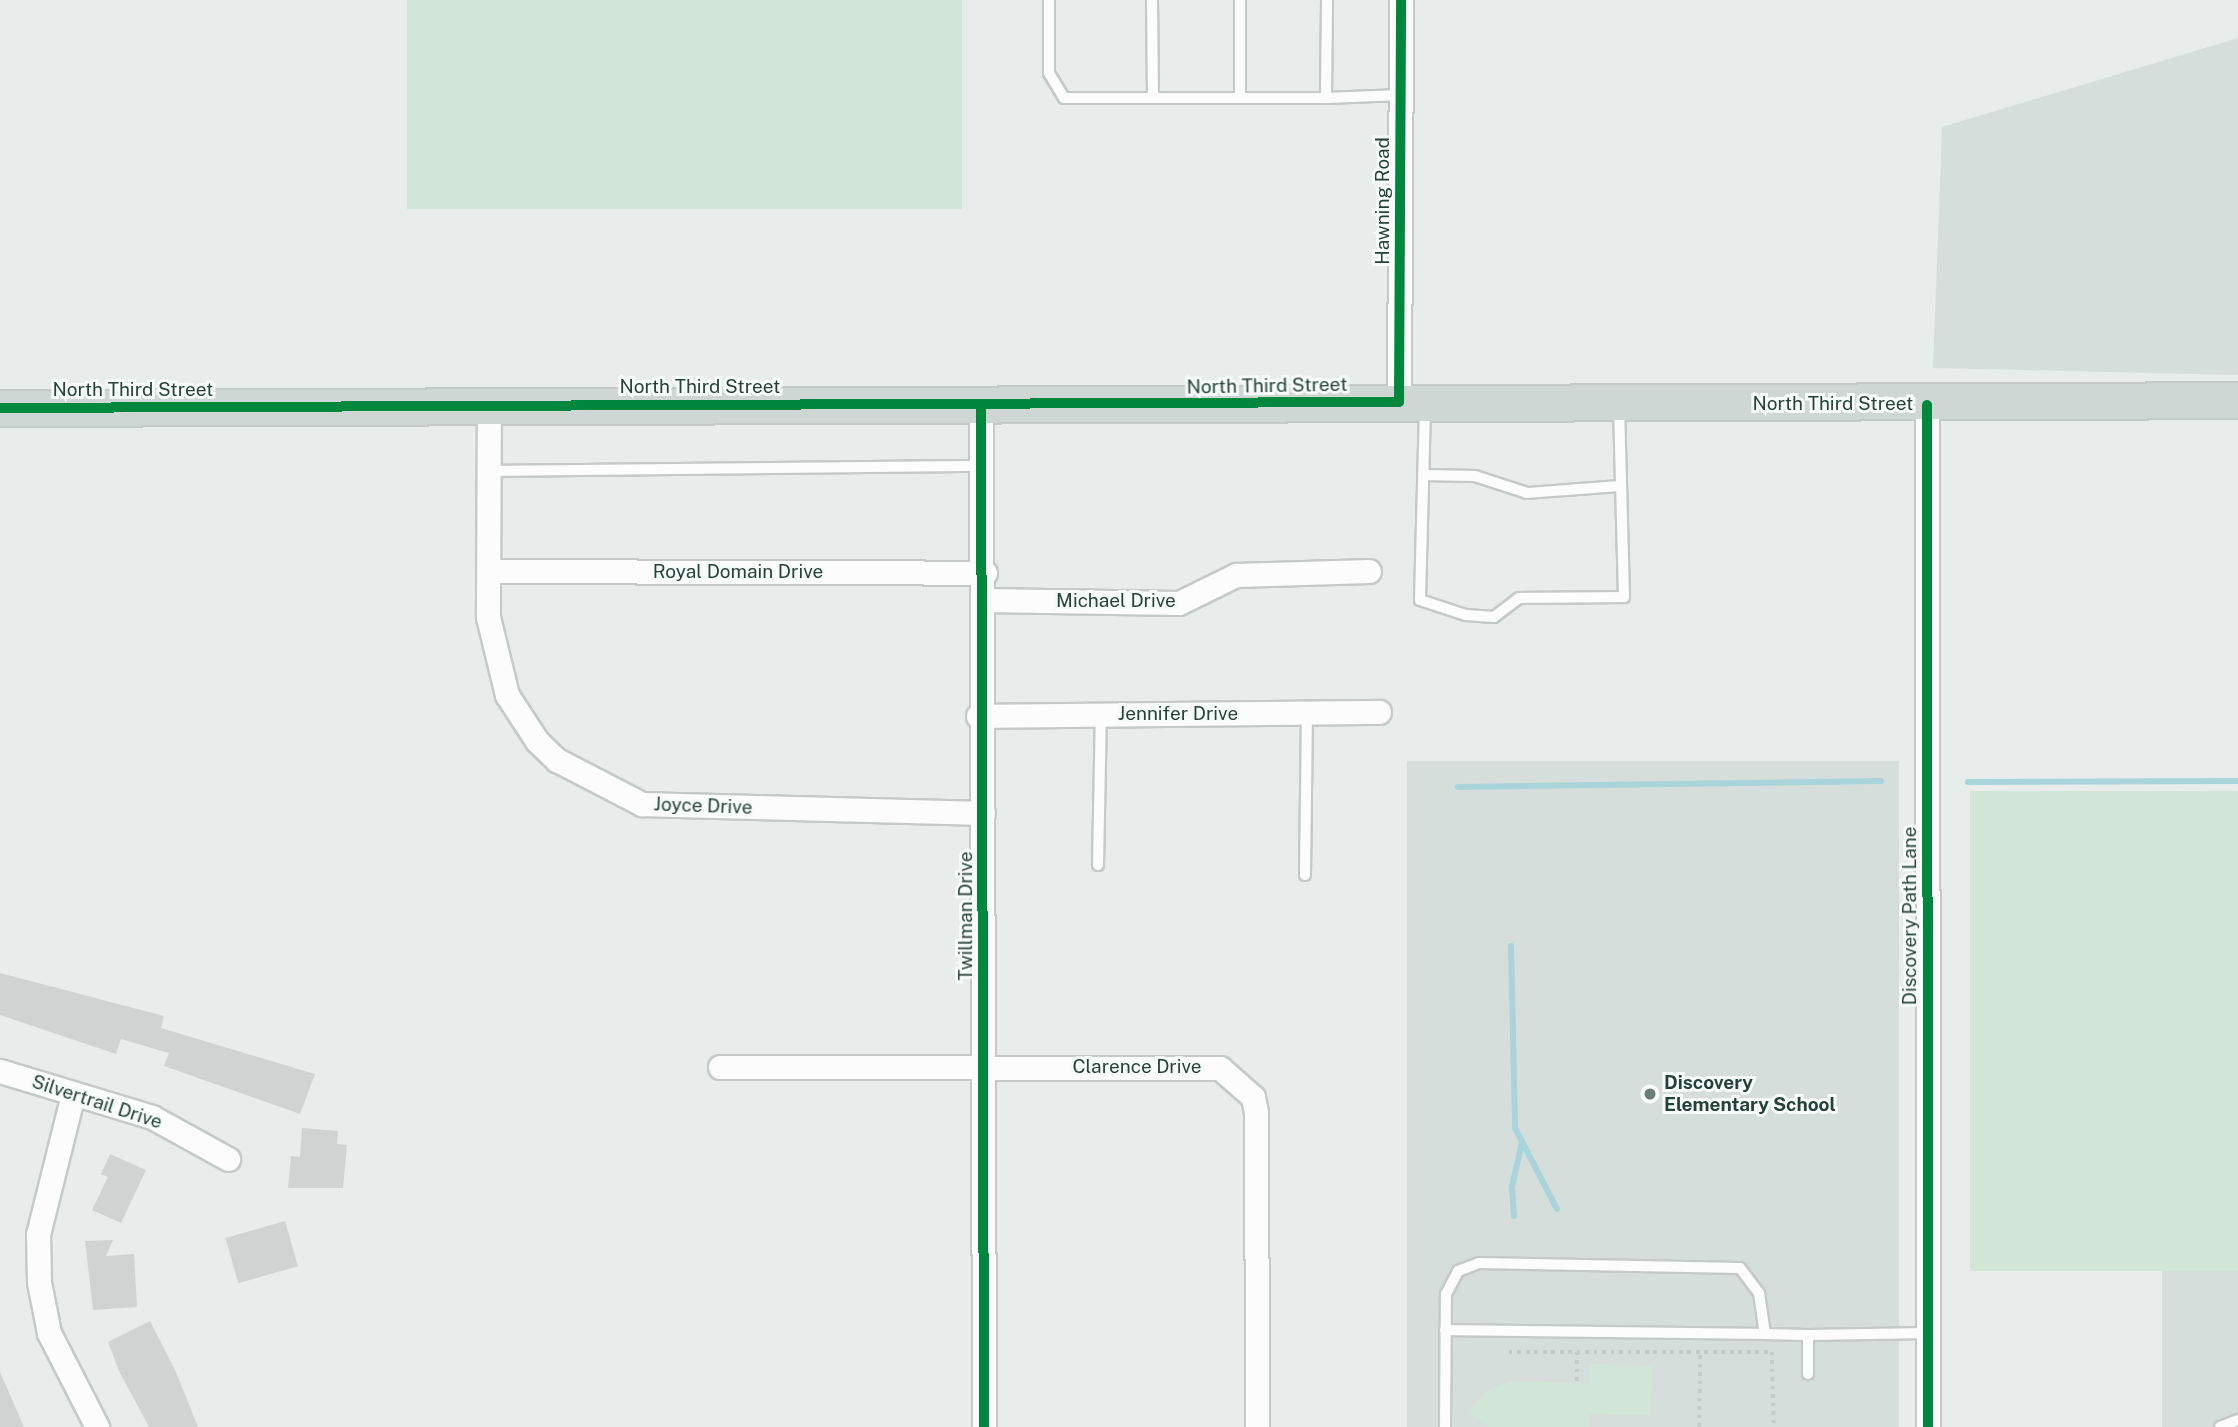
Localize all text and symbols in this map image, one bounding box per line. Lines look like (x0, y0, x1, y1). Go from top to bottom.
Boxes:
street label: Hawning Road (1372, 137, 1394, 265)
street label: North Third Street (1186, 373, 1348, 399)
street label: North Third Street (620, 376, 780, 398)
street label: North Third Street (53, 379, 213, 401)
street label: North Third Street (1753, 393, 1913, 415)
street label: Royal Domain Drive (653, 561, 823, 583)
street label: Michael Drive (1056, 590, 1176, 612)
street label: Jennifer Drive (1118, 703, 1238, 725)
street label: Joyce Drive (653, 793, 753, 819)
street label: Discovery Path Lane (1899, 827, 1921, 1005)
street label: Twillman Drive (955, 851, 977, 981)
street label: Clarence Drive (1072, 1056, 1202, 1078)
street label: Silvertrail Drive (29, 1070, 165, 1134)
place label: Discovery Elementary School (1664, 1072, 1836, 1116)
marker: Discovery Elementary School (1642, 1086, 1658, 1102)

